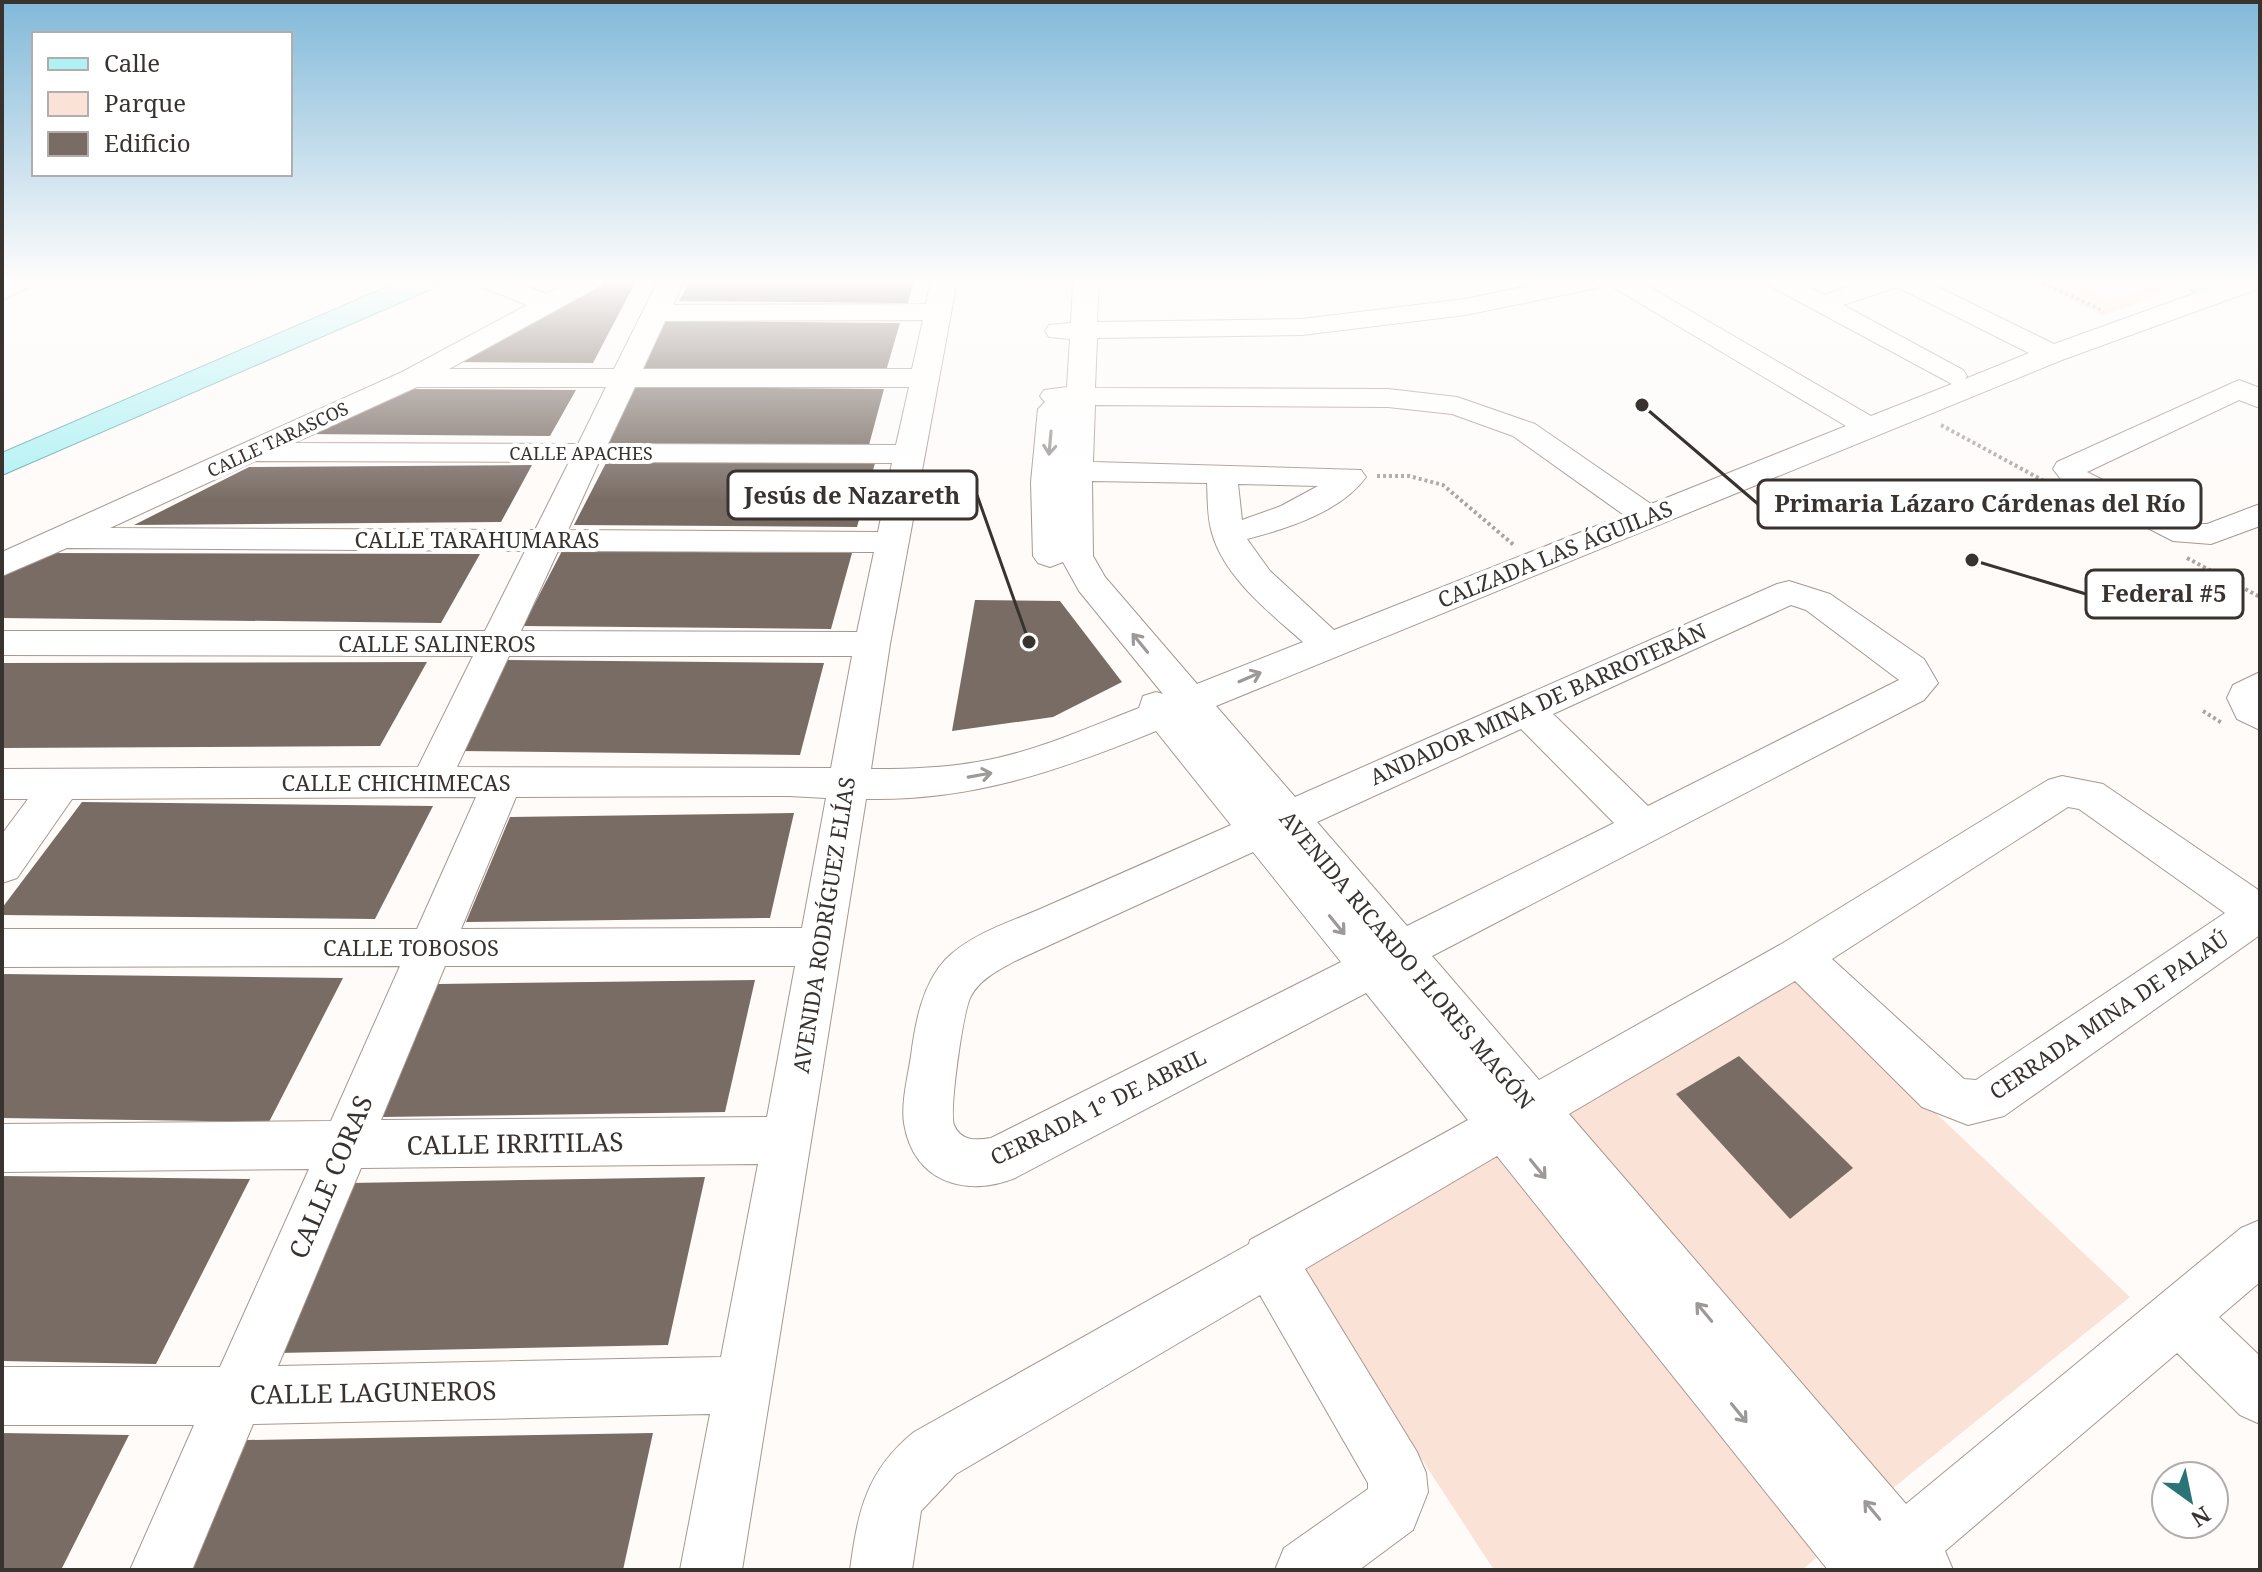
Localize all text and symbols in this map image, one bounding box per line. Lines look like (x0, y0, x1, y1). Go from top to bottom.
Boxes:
legend (32, 32, 292, 176)
text: Calle (104, 46, 160, 79)
text: Parque (104, 86, 186, 119)
text: Edificio (104, 126, 191, 159)
street label: CALLE TARASCOS (203, 396, 352, 482)
one-way arrow (1042, 429, 1057, 456)
street label: CALLE APACHES (509, 441, 653, 465)
callout: Jesús de Nazareth (728, 471, 977, 519)
text: Jesús de Nazareth (743, 478, 960, 511)
callout: Primaria Lázaro Cárdenas del Río (1758, 480, 2201, 528)
text: Primaria Lázaro Cárdenas del Río (1774, 486, 2186, 519)
street label: CALZADA LAS ÁGUILAS (1433, 492, 1676, 614)
street label: CALLE TARAHUMARAS (355, 524, 599, 554)
callout: Federal #5 (2086, 570, 2243, 618)
text: Federal #5 (2101, 576, 2227, 609)
street label: ANDADOR MINA DE BARROTERÁN (1364, 615, 1711, 791)
street label: CALLE SALINEROS (338, 628, 536, 658)
one-way arrow (1131, 633, 1148, 654)
one-way arrow (1237, 669, 1262, 684)
street label: CALLE CHICHIMECAS (281, 767, 511, 797)
one-way arrow (967, 767, 992, 782)
street label: AVENIDA RODRÍGUEZ ELÍAS (785, 775, 861, 1075)
street label: AVENIDA RICARDO FLORES MAGÓN (1274, 804, 1542, 1115)
one-way arrow (1328, 914, 1346, 935)
street label: CERRADA MINA DE PALAÚ (1983, 923, 2234, 1106)
street label: CALLE TOBOSOS (323, 932, 499, 962)
street label: CERRADA 1° DE ABRIL (985, 1041, 1211, 1171)
street label: CALLE CORAS (279, 1089, 381, 1264)
street label: CALLE IRRITILAS (406, 1123, 624, 1163)
one-way arrow (1529, 1158, 1547, 1179)
one-way arrow (1695, 1302, 1713, 1323)
street label: CALLE LAGUNEROS (249, 1372, 497, 1412)
one-way arrow (1730, 1402, 1747, 1423)
north arrow (2150, 1460, 2230, 1540)
text: N (2186, 1500, 2217, 1535)
one-way arrow (1863, 1501, 1881, 1521)

